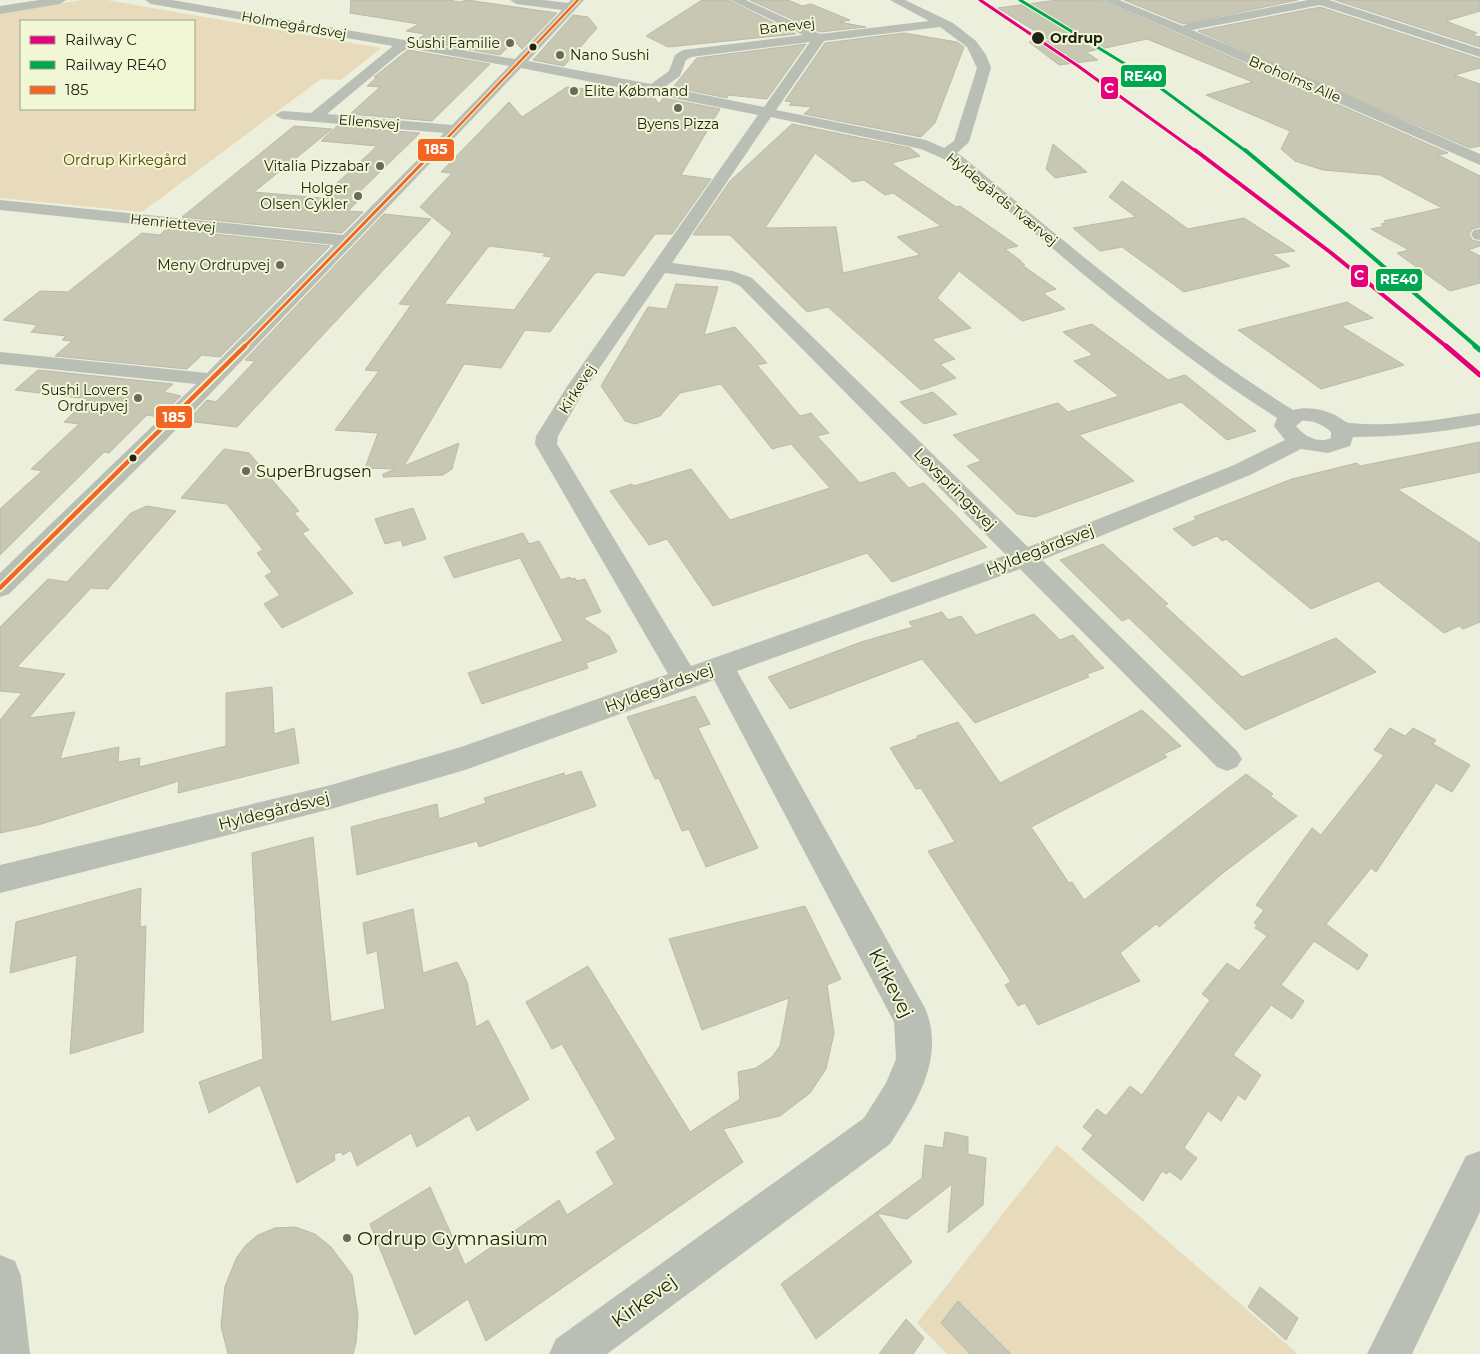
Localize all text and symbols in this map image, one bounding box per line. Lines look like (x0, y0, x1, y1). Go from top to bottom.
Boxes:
street label: Holmegårdsvej (240, 7, 348, 43)
street label: Banevej (758, 14, 816, 38)
legend (20, 20, 195, 110)
place label: Ordrup (1050, 29, 1103, 47)
text: Railway C (65, 30, 137, 49)
marker: Ordrup (1030, 30, 1046, 46)
place label: Sushi Familie (407, 34, 500, 52)
marker: Sushi Familie (504, 37, 516, 49)
unlabelled marker (528, 42, 538, 52)
place label: Nano Sushi (570, 46, 650, 64)
marker: Nano Sushi (554, 49, 566, 61)
street label: Broholms Alle (1246, 52, 1344, 106)
text: Railway RE40 (65, 55, 166, 74)
line badge: RE40 (1120, 64, 1167, 88)
text: RE40 (1124, 67, 1162, 85)
line badge: C (1100, 76, 1119, 100)
text: C (1104, 79, 1114, 97)
text: 185 (65, 80, 88, 99)
place label: Elite Købmand (584, 82, 688, 100)
marker: Elite Købmand (568, 85, 580, 97)
marker: Byens Pizza (672, 102, 684, 114)
street label: Ellensvej (338, 110, 400, 134)
place label: Byens Pizza (637, 115, 719, 133)
line badge: 185 (417, 138, 455, 162)
text: 185 (424, 140, 448, 158)
street label: Hyldegårds Tværvej (943, 149, 1061, 249)
park label: Ordrup Kirkegård (63, 151, 187, 169)
place label: Vitalia Pizzabar (264, 157, 370, 175)
marker: Vitalia Pizzabar (374, 160, 386, 172)
place label: Holger Olsen Cykler (260, 179, 348, 213)
marker: Holger Olsen Cykler (352, 190, 364, 202)
street label: Henriettevej (129, 210, 217, 236)
place label: Meny Ordrupvej (157, 256, 270, 274)
marker: Meny Ordrupvej (274, 259, 286, 271)
line badge: C (1350, 264, 1369, 288)
text: C (1354, 266, 1364, 284)
line badge: RE40 (1375, 268, 1423, 292)
text: RE40 (1380, 270, 1418, 288)
street label: Kirkevej (554, 361, 600, 417)
place label: Sushi Lovers Ordrupvej (41, 381, 128, 415)
marker: Sushi Lovers Ordrupvej (132, 392, 144, 404)
line badge: 185 (155, 405, 193, 429)
text: 185 (162, 408, 186, 426)
street label: Løvspringsvej (910, 444, 1000, 534)
unlabelled marker (128, 453, 138, 463)
place label: SuperBrugsen (256, 462, 372, 481)
marker: SuperBrugsen (240, 465, 252, 477)
street label: Hyldegårdsvej (983, 521, 1097, 579)
street label: Hyldegårdsvej (602, 660, 716, 716)
street label: Hyldegårdsvej (216, 788, 332, 834)
street label: Kirkevej (864, 944, 918, 1022)
place label: Ordrup Gymnasium (357, 1227, 548, 1250)
marker: Ordrup Gymnasium (341, 1232, 353, 1244)
street label: Kirkevej (607, 1270, 681, 1332)

